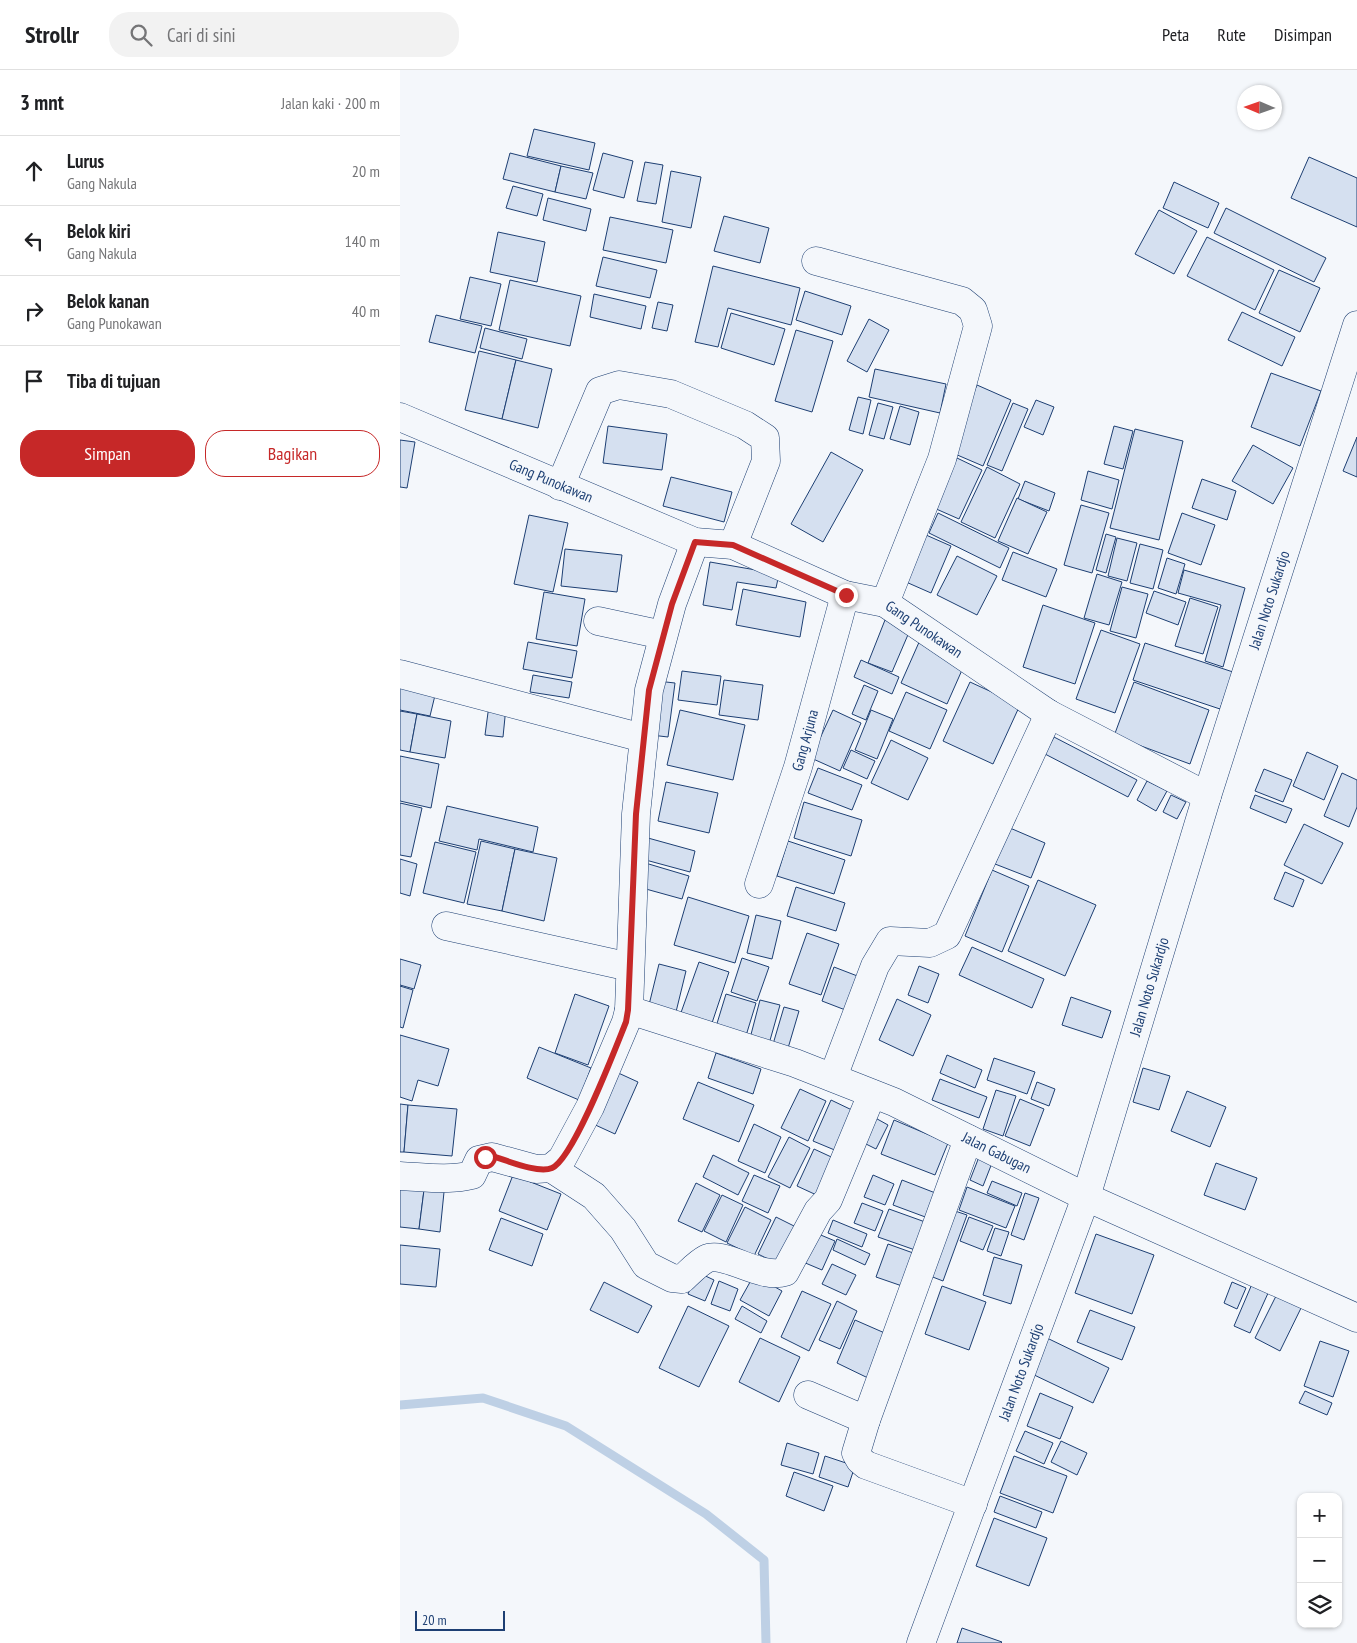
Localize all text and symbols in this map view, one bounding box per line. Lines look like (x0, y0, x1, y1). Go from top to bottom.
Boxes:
search box (109, 12, 459, 57)
text: Strollr (25, 19, 79, 50)
icon: search (127, 21, 155, 49)
text: Cari di sini (167, 23, 236, 47)
text: Peta (1162, 23, 1189, 46)
text: Rute (1217, 23, 1246, 46)
text: Disimpan (1274, 23, 1332, 46)
north arrow (1237, 85, 1282, 130)
text: 3 mnt (20, 89, 64, 116)
text: Jalan kaki · 200 m (281, 93, 380, 113)
text: Lurus (67, 149, 104, 173)
icon: ahead (20, 157, 48, 185)
text: 20 m (352, 161, 380, 181)
text: Gang Nakula (67, 173, 137, 193)
text: Belok kiri (67, 219, 131, 243)
icon: left (20, 227, 48, 255)
text: 140 m (345, 231, 380, 251)
text: Gang Nakula (67, 243, 137, 263)
text: Belok kanan (67, 289, 149, 313)
icon: right (20, 297, 48, 325)
text: 40 m (352, 301, 380, 321)
text: Gang Punokawan (67, 313, 162, 333)
icon: arrive (20, 367, 48, 395)
text: Tiba di tujuan (67, 369, 160, 393)
button: Simpan (20, 430, 195, 477)
button: Bagikan (205, 430, 380, 477)
street label: Gang Punokawan (507, 454, 596, 507)
street label: Jalan Noto Sukardjo (1244, 548, 1293, 653)
route end (835, 584, 858, 607)
street label: Gang Punokawan (882, 596, 966, 662)
street label: Gang Arjuna (787, 707, 822, 773)
street label: Jalan Noto Sukardjo (1125, 935, 1173, 1039)
street label: Jalan Gabugan (958, 1127, 1034, 1177)
route start (474, 1146, 497, 1169)
street label: Jalan Noto Sukardjo (994, 1321, 1047, 1424)
map controls (1297, 1493, 1342, 1628)
button: + (1297, 1493, 1342, 1538)
button: − (1297, 1538, 1342, 1583)
button: layers (1297, 1583, 1342, 1628)
scale bar (415, 1608, 505, 1631)
text: 20 m (422, 1611, 447, 1629)

